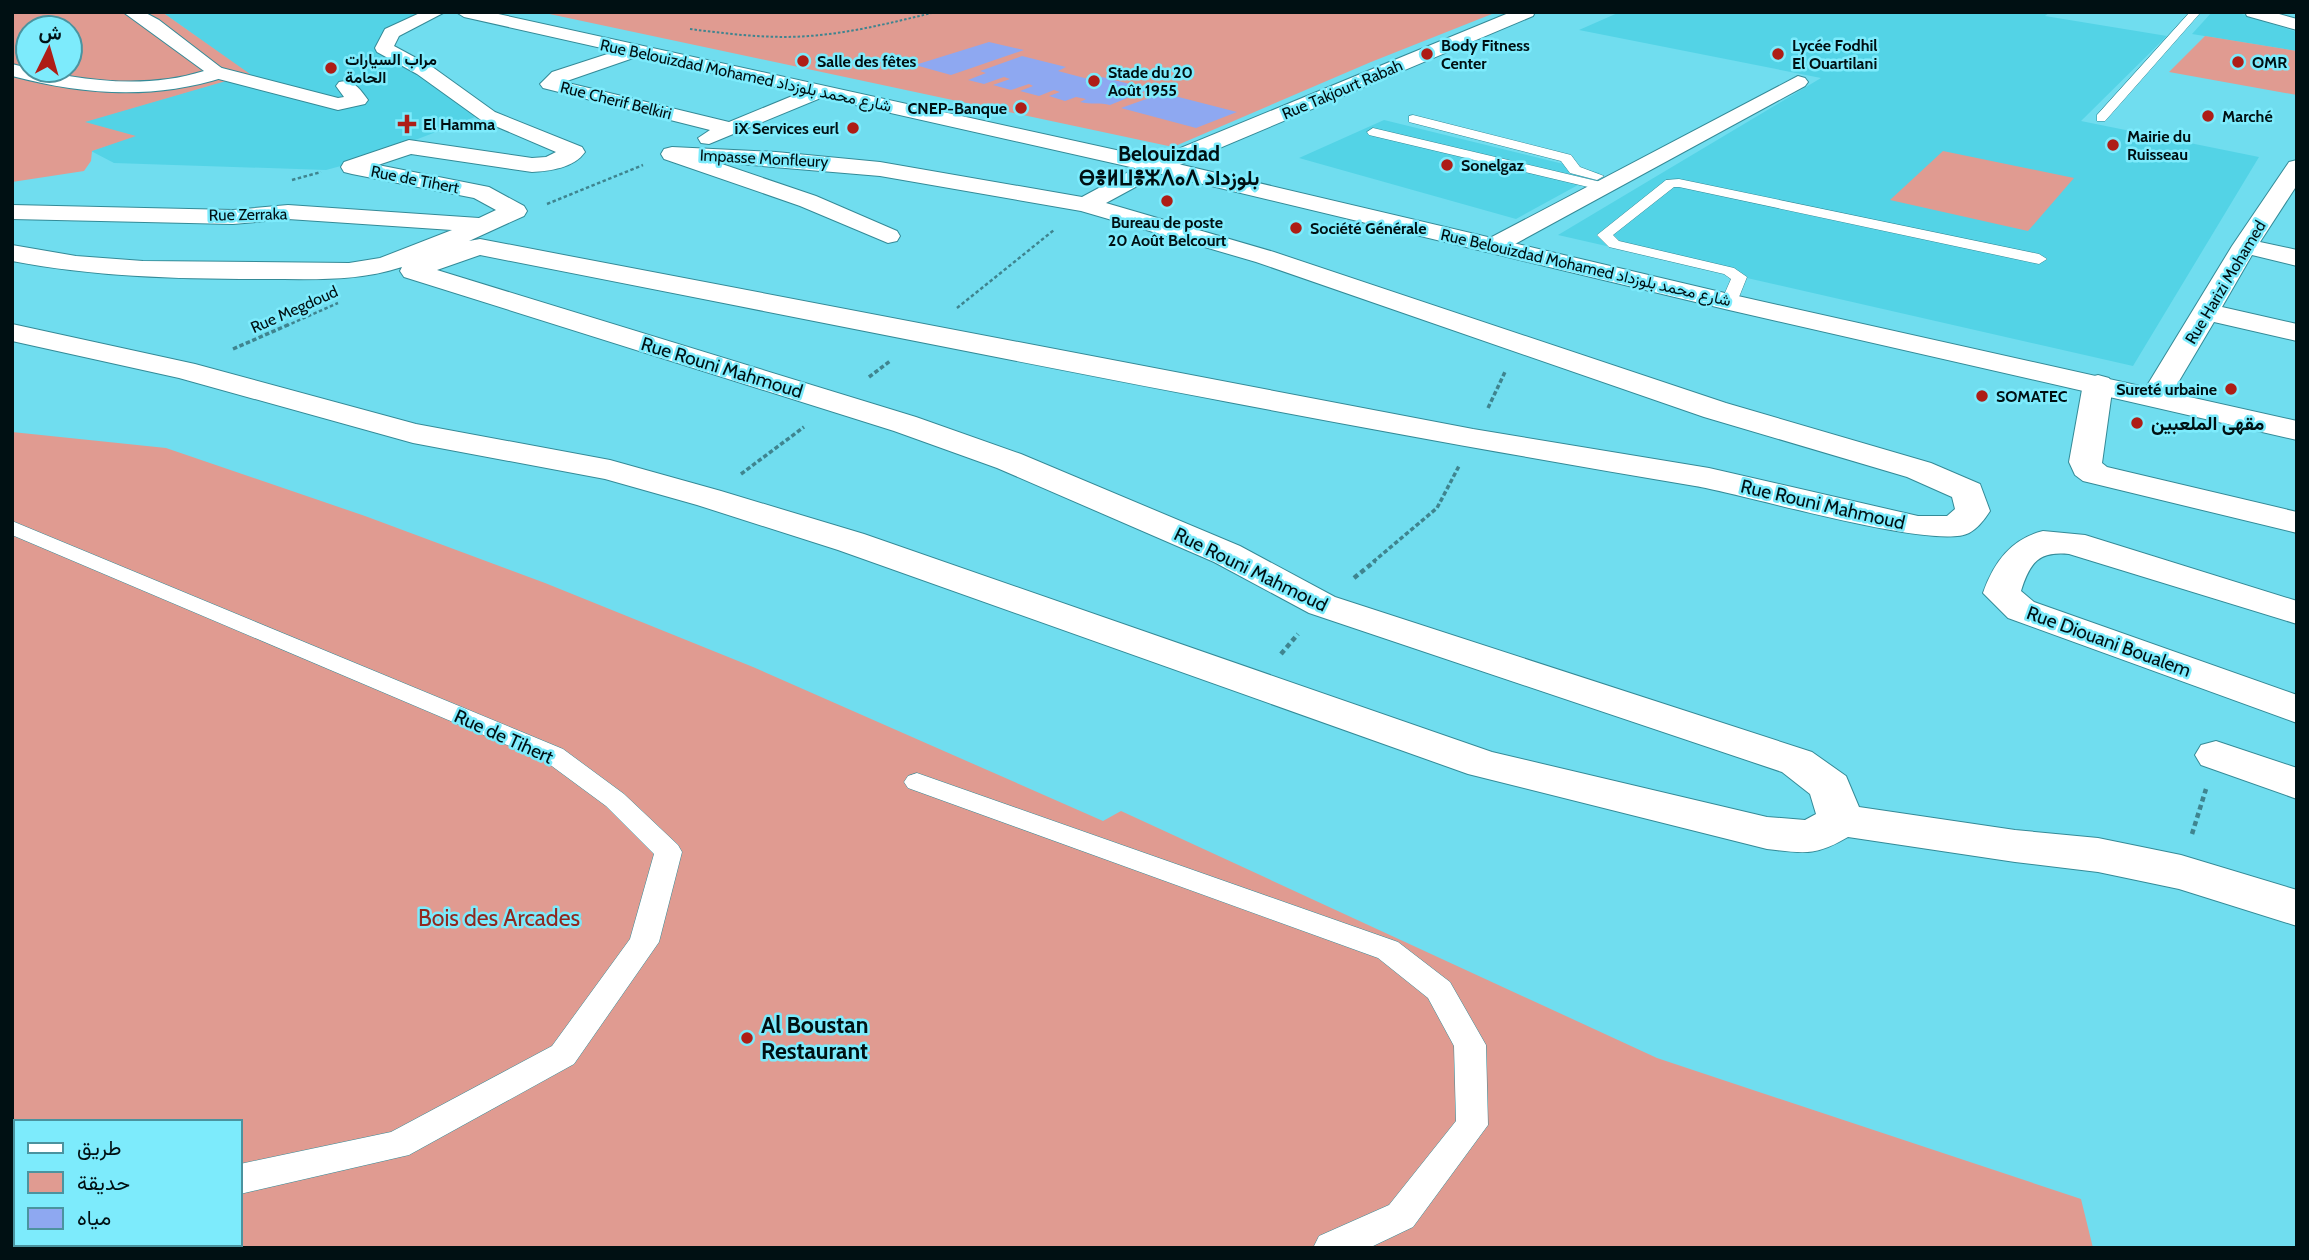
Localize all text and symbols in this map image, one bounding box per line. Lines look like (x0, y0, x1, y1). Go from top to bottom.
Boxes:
north arrow (14, 14, 84, 84)
text: ش (38, 20, 63, 45)
street label: Rue Belouizdad Mohamed شارع محمد بلوزداد (598, 35, 893, 118)
place label: Body Fitness Center (1441, 36, 1530, 73)
place label: Lycée Fodhil El Ouartilani (1792, 36, 1878, 73)
marker: Body Fitness Center (1419, 46, 1435, 62)
marker: Lycée Fodhil El Ouartilani (1770, 46, 1786, 62)
place label: مراب السيارات الحامة (345, 50, 437, 87)
place label: Salle des fêtes (817, 52, 917, 71)
marker: Salle des fêtes (795, 53, 811, 69)
place label: OMR (2252, 53, 2287, 72)
marker: OMR (2230, 54, 2246, 70)
street label: Rue Takjourt Rabah (1279, 55, 1405, 123)
marker: مراب السيارات الحامة (323, 60, 339, 76)
place label: Stade du 20 Août 1955 (1108, 63, 1193, 100)
marker: Stade du 20 Août 1955 (1086, 73, 1102, 89)
street label: Rue Cherif Belkiri (558, 77, 674, 124)
place label: CNEP-Banque (908, 99, 1007, 118)
marker: CNEP-Banque (1013, 100, 1029, 116)
place label: Marché (2222, 107, 2273, 126)
marker: Marché (2200, 108, 2216, 124)
marker: El Hamma (397, 114, 417, 134)
place label: El Hamma (423, 115, 495, 134)
place label: iX Services eurl (735, 119, 839, 138)
marker: iX Services eurl (845, 120, 861, 136)
place label: Mairie du Ruisseau (2127, 127, 2191, 164)
marker: Mairie du Ruisseau (2105, 137, 2121, 153)
district label: Belouizdad ⴱⴻⵍⵡⴻⵣⴷⴰⴷ بلوزداد (1079, 141, 1259, 191)
street label: Impasse Monfleury (699, 146, 829, 171)
place label: Sonelgaz (1461, 156, 1525, 175)
marker: Sonelgaz (1439, 157, 1455, 173)
street label: Rue de Tihert (369, 162, 461, 197)
marker: Bureau de poste 20 Août Belcourt (1159, 193, 1175, 209)
street label: Rue Zerraka (209, 204, 288, 225)
place label: Bureau de poste 20 Août Belcourt (1108, 213, 1227, 250)
street label: Rue Harizi Mohamed (2181, 217, 2270, 347)
place label: Société Générale (1310, 219, 1426, 238)
marker: Société Générale (1288, 220, 1304, 236)
street label: Rue Belouizdad Mohamed شارع محمد بلوزداد (1438, 225, 1733, 312)
street label: Rue Megdoud (248, 282, 341, 337)
street label: Rue Rouni Mahmoud (638, 332, 806, 403)
place label: Sureté urbaine (2116, 380, 2217, 399)
marker: Sureté urbaine (2223, 381, 2239, 397)
place label: SOMATEC (1996, 387, 2068, 406)
marker: SOMATEC (1974, 388, 1990, 404)
place label: مقهى الملعبين (2151, 412, 2264, 435)
marker: مقهى الملعبين (2129, 415, 2145, 431)
street label: Rue Rouni Mahmoud (1738, 474, 1907, 535)
street label: Rue Rouni Mahmoud (1170, 522, 1331, 617)
street label: Rue Diouani Boualem (2024, 601, 2194, 682)
street label: Rue de Tihert (451, 704, 558, 769)
park label: Bois des Arcades (418, 904, 580, 932)
place label: Al Boustan Restaurant (761, 1011, 868, 1065)
marker: Al Boustan Restaurant (739, 1030, 755, 1046)
legend (14, 1120, 242, 1246)
text: طريق (77, 1135, 122, 1161)
text: حديقة (77, 1170, 130, 1195)
text: مياه (77, 1205, 111, 1230)

